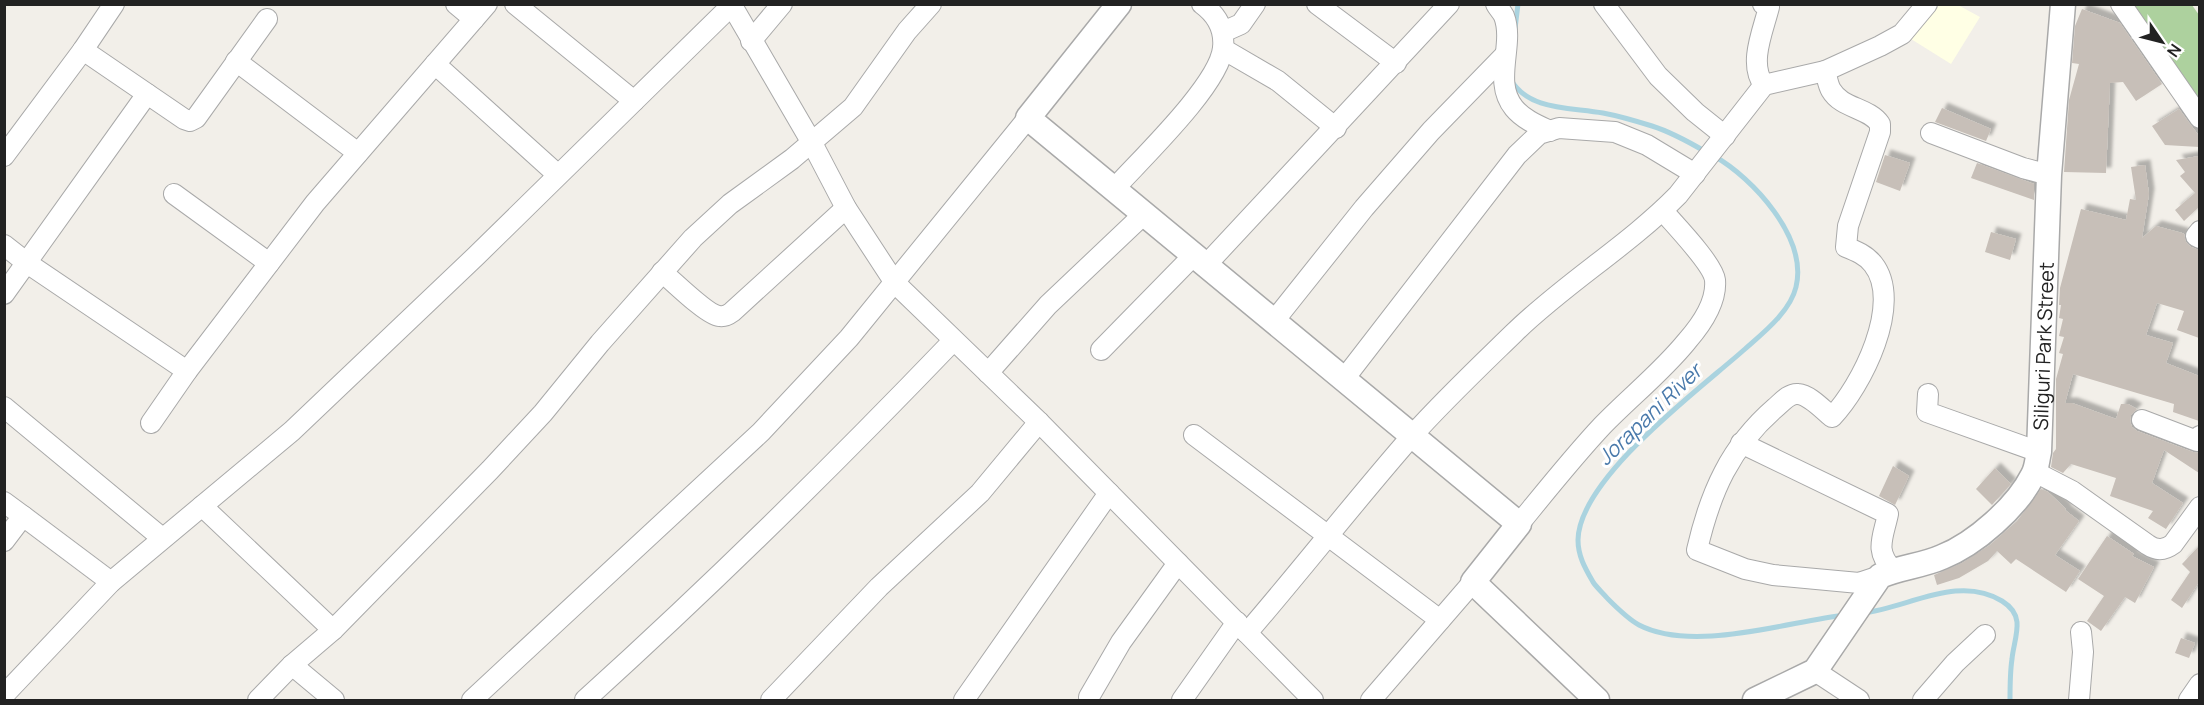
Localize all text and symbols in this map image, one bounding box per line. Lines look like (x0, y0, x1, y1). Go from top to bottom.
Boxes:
north arrow (2132, 12, 2192, 72)
text: N (2162, 40, 2187, 62)
street label: Siliguri Park Street (2026, 261, 2059, 431)
water label: Jorapani River (1591, 355, 1709, 471)

